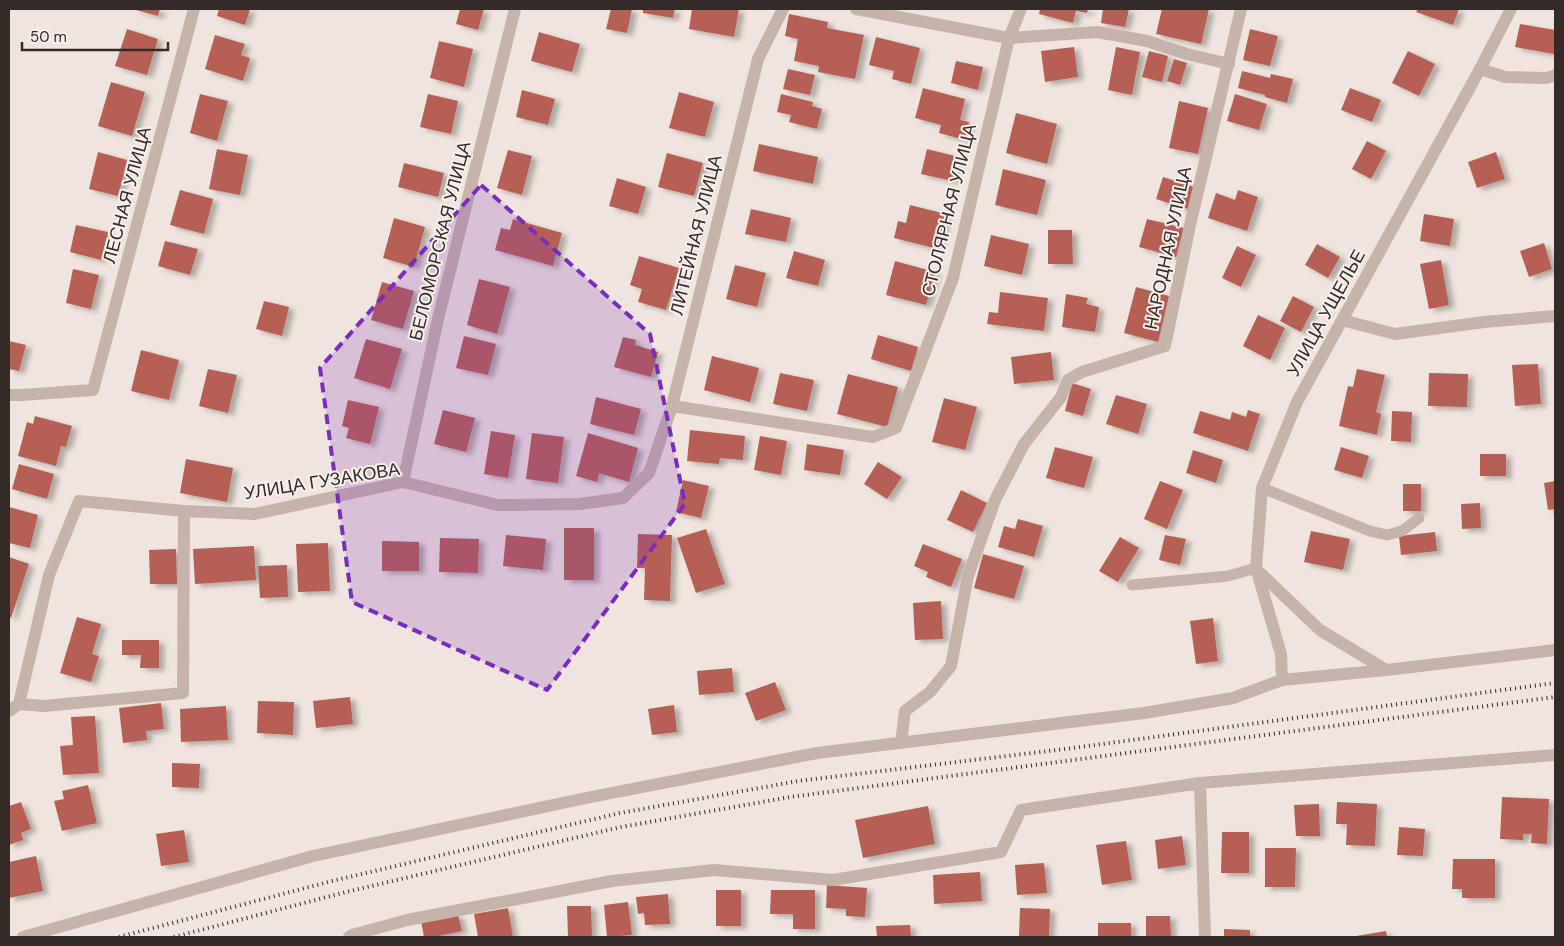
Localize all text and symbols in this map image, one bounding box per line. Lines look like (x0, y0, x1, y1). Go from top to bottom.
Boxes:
scale bar (22, 20, 169, 52)
text: 50 m (30, 27, 67, 47)
street label: СТОЛЯРНАЯ УЛИЦА (916, 121, 982, 299)
street label: ЛЕСНАЯ УЛИЦА (97, 124, 157, 266)
street label: БЕЛОМОРСКАЯ УЛИЦА (404, 139, 476, 343)
street label: ЛИТЕЙНАЯ УЛИЦА (664, 152, 728, 318)
street label: НАРОДНАЯ УЛИЦА (1139, 164, 1197, 332)
street label: УЛИЦА УЩЕЛЬЕ (1281, 245, 1371, 381)
street label: УЛИЦА ГУЗАКОВА (243, 457, 401, 505)

